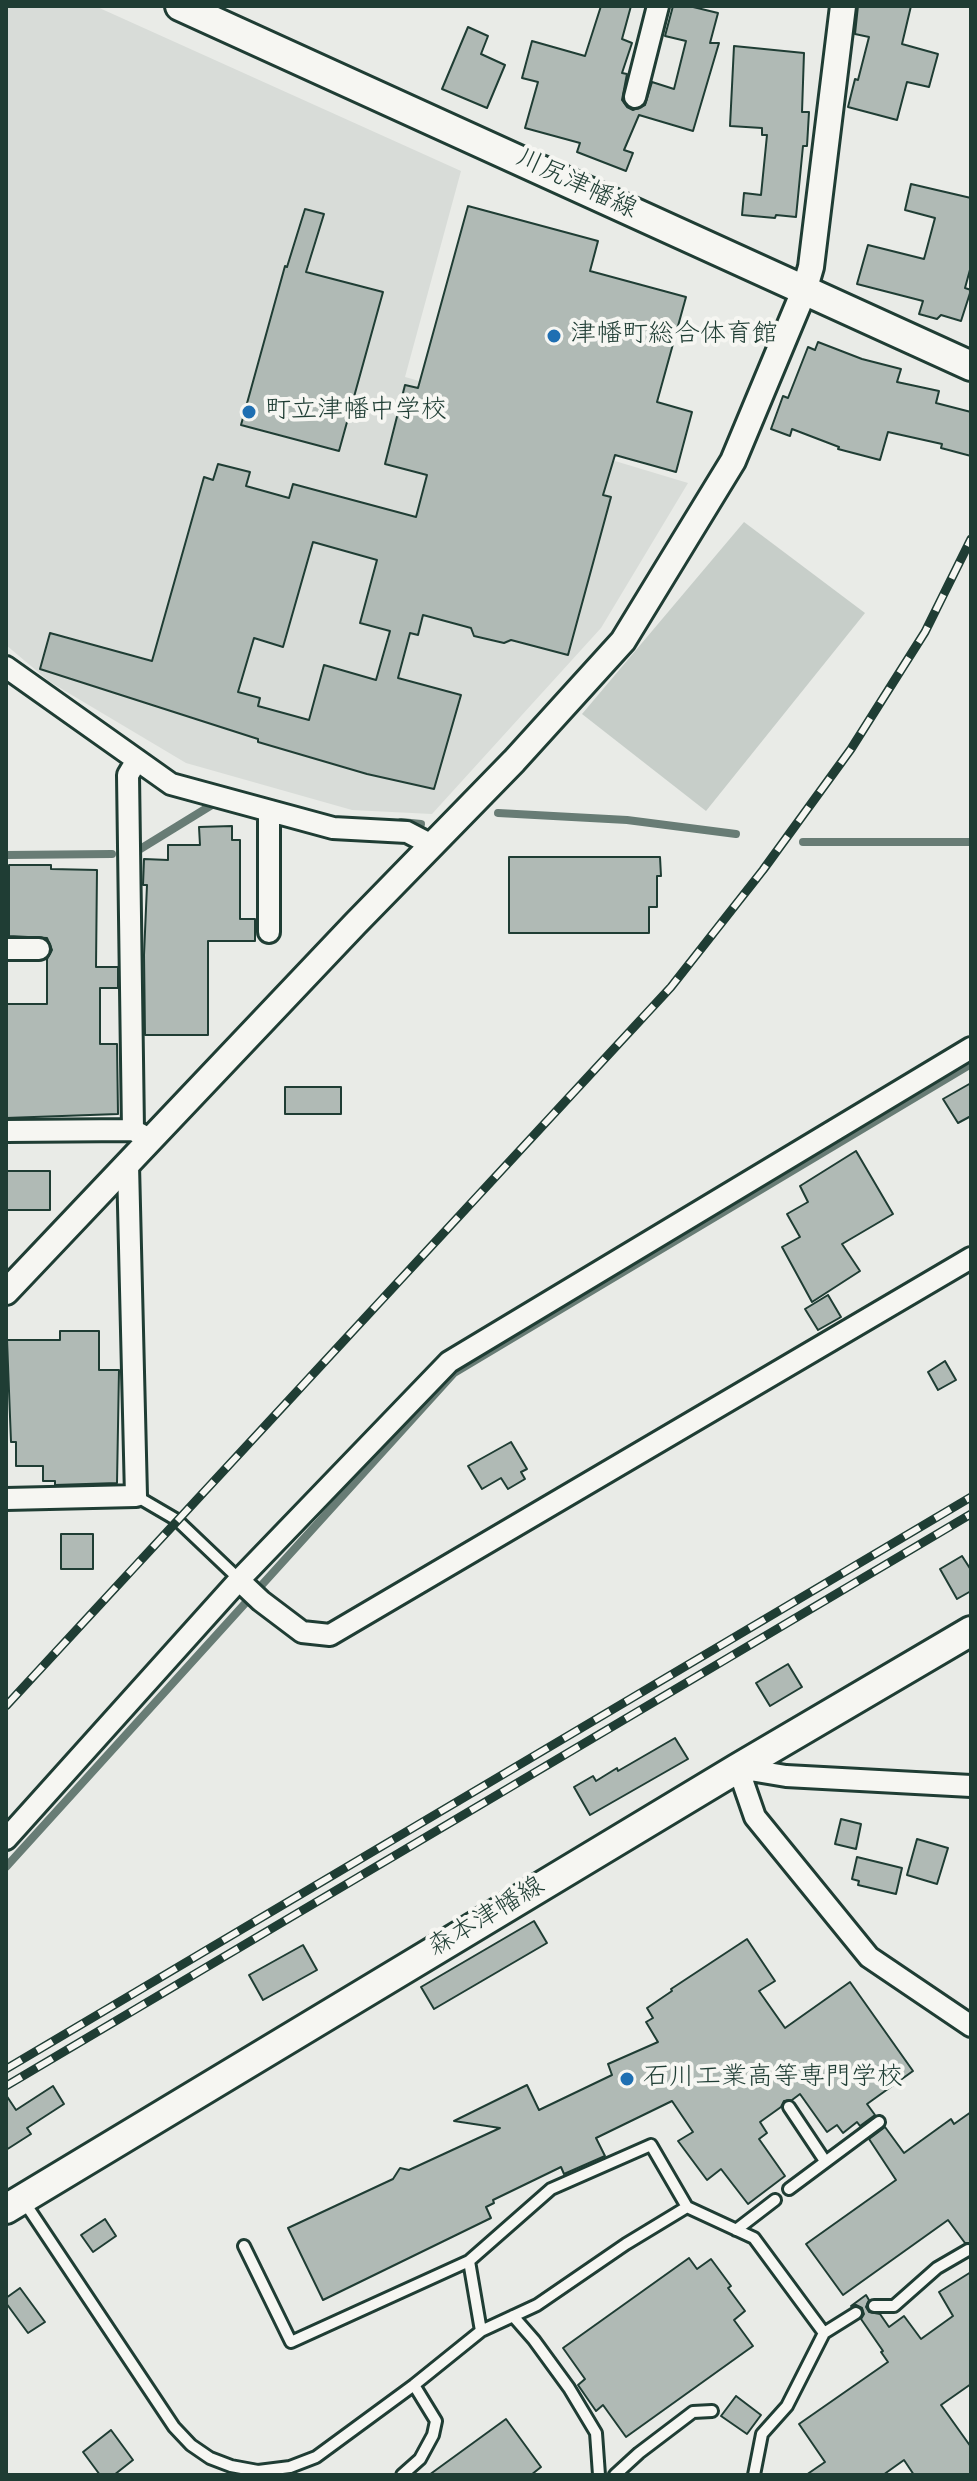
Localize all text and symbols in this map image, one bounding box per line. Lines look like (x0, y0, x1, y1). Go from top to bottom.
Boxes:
street label: 川尻津幡線 (510, 143, 642, 227)
place label: 津幡町総合体育館 (570, 320, 778, 352)
marker: 津幡町総合体育館 (545, 327, 563, 345)
place label: 町立津幡中学校 (265, 396, 447, 428)
marker: 町立津幡中学校 (240, 403, 258, 421)
street label: 森本津幡線 (423, 1871, 551, 1965)
place label: 石川工業高等専門学校 (643, 2063, 903, 2095)
marker: 石川工業高等専門学校 (618, 2070, 636, 2088)

